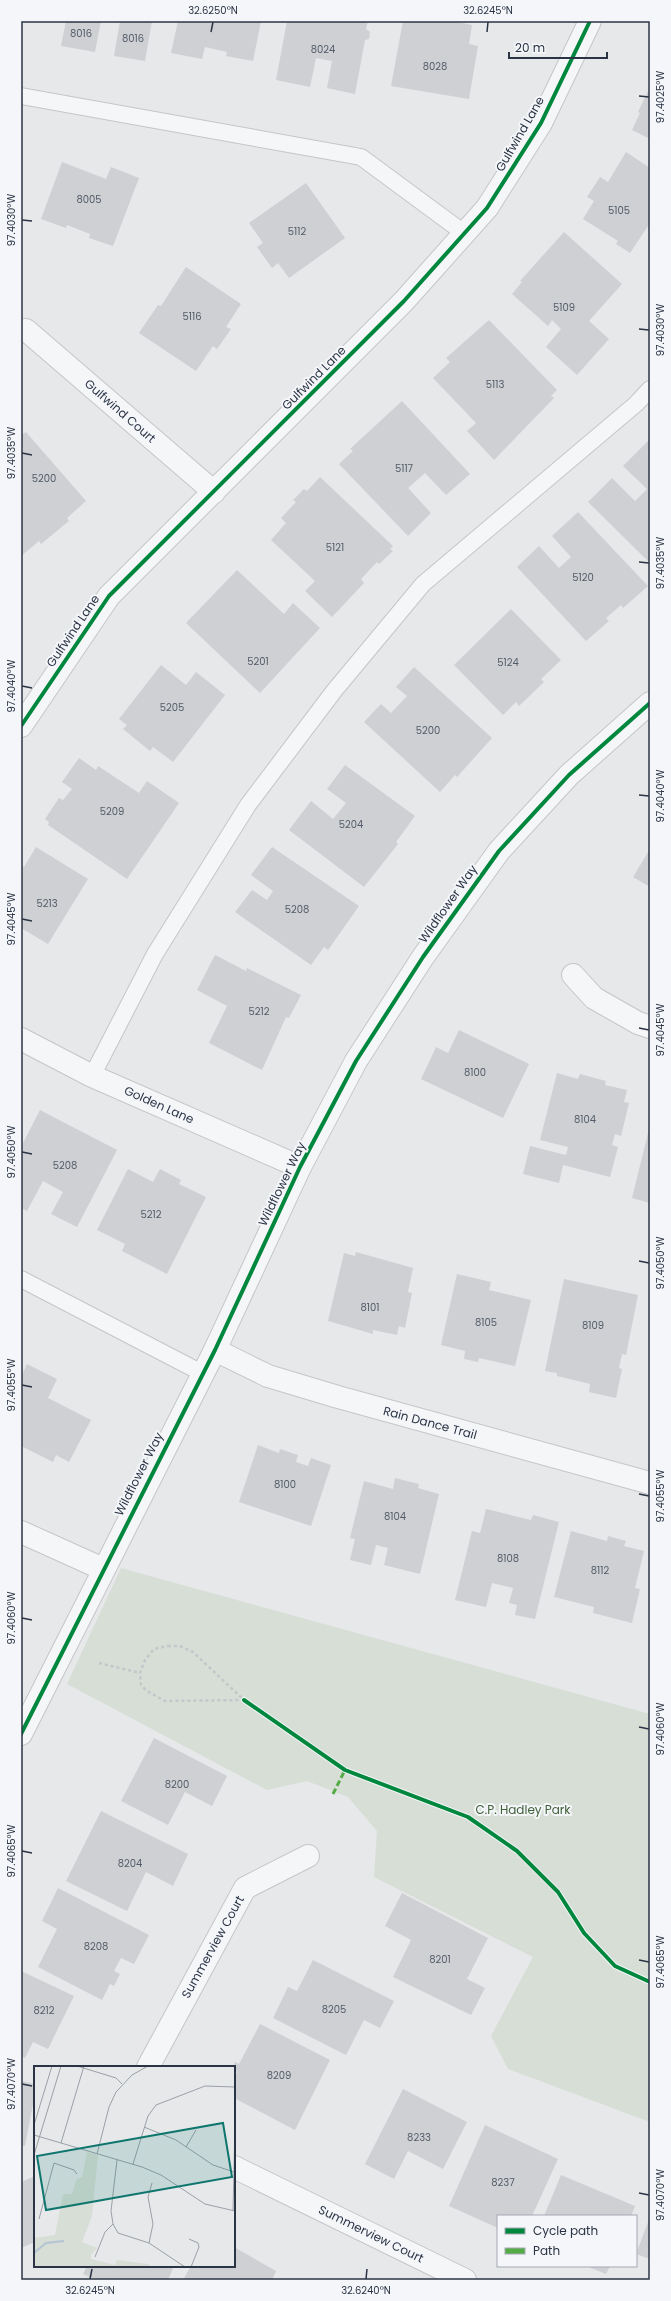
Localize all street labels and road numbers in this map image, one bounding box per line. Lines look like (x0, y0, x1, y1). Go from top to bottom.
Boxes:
street label: Gulfwind Lane (491, 93, 548, 174)
street label: Gulfwind Lane (278, 342, 349, 413)
street label: Gulfwind Court (81, 375, 160, 446)
street label: Gulfwind Lane (42, 591, 103, 670)
street label: Wildflower Way (414, 861, 481, 946)
street label: Golden Lane (122, 1082, 197, 1128)
street label: Wildflower Way (254, 1139, 309, 1229)
street label: Rain Dance Trail (381, 1402, 479, 1443)
street label: Wildflower Way (110, 1429, 167, 1519)
street label: Summerview Court (177, 1892, 248, 2001)
street label: Summerview Court (316, 2201, 427, 2266)

